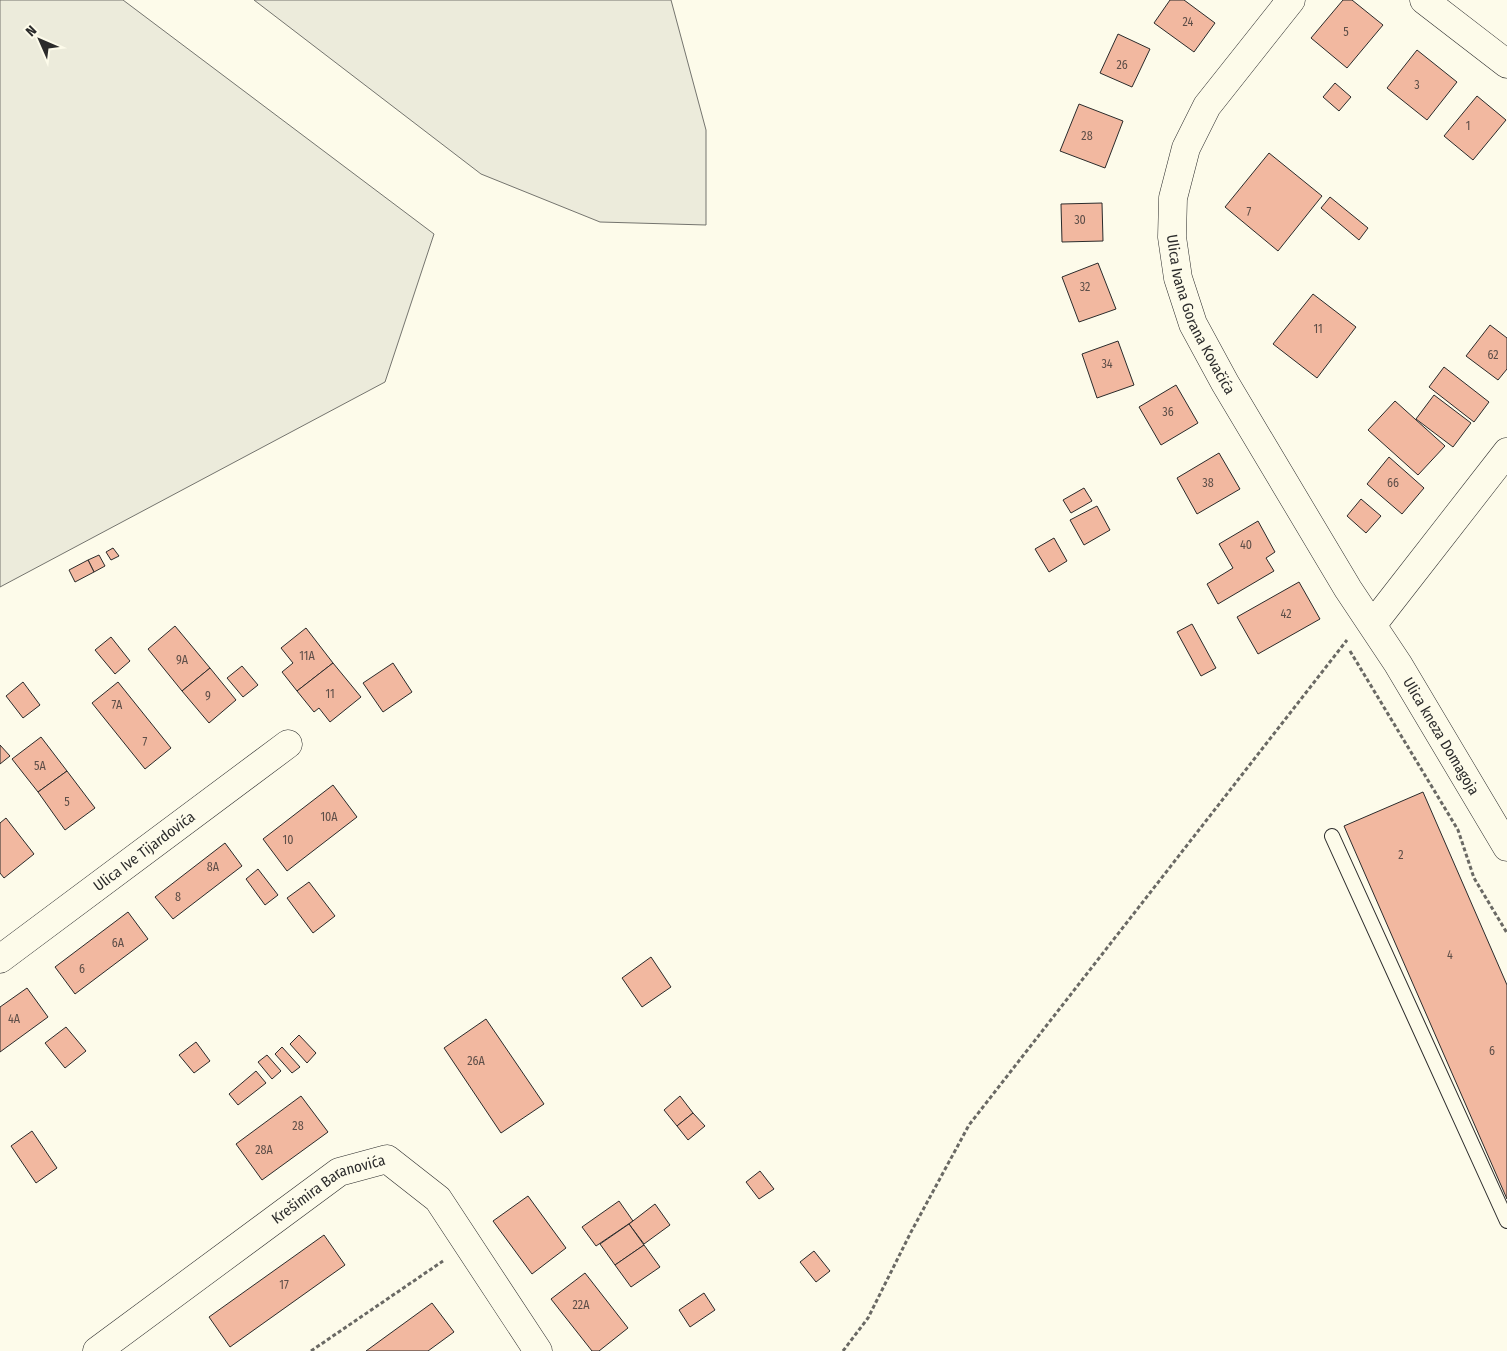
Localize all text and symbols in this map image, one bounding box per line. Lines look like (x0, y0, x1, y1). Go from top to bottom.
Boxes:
north arrow (15, 15, 65, 65)
house number: 24 (1183, 15, 1194, 29)
text: N (22, 22, 40, 40)
house number: 5 (1343, 25, 1349, 39)
house number: 26 (1116, 58, 1128, 72)
house number: 3 (1414, 78, 1420, 92)
house number: 1 (1466, 119, 1470, 133)
house number: 28 (1081, 129, 1093, 143)
house number: 7 (1247, 205, 1252, 219)
house number: 30 (1074, 213, 1086, 227)
street label: Ulica Ivana Gorana Kovačića (1163, 233, 1239, 398)
house number: 32 (1080, 280, 1090, 294)
house number: 11 (1313, 322, 1323, 336)
house number: 62 (1487, 348, 1499, 362)
house number: 34 (1101, 357, 1113, 371)
house number: 36 (1162, 405, 1174, 419)
house number: 38 (1202, 476, 1214, 490)
house number: 66 (1387, 476, 1399, 490)
house number: 40 (1240, 538, 1252, 552)
house number: 42 (1281, 607, 1291, 621)
house number: 11A (299, 649, 315, 663)
house number: 9A (176, 653, 189, 667)
street label: Ulica kneza Domagoja (1399, 674, 1483, 798)
house number: 11 (325, 687, 335, 701)
house number: 9 (205, 689, 211, 703)
house number: 7A (112, 698, 123, 712)
house number: 7 (143, 735, 148, 749)
house number: 5A (34, 759, 47, 773)
house number: 5 (64, 795, 70, 809)
street label: Ulica Ive Tijardovića (90, 808, 198, 895)
house number: 10A (320, 810, 338, 824)
house number: 10 (283, 833, 293, 847)
house number: 2 (1398, 848, 1404, 862)
house number: 8A (207, 860, 220, 874)
house number: 8 (175, 890, 181, 904)
house number: 6A (112, 936, 125, 950)
house number: 4 (1447, 948, 1453, 962)
house number: 6 (79, 962, 85, 976)
house number: 4A (8, 1012, 21, 1026)
house number: 6 (1489, 1044, 1495, 1058)
house number: 26A (467, 1054, 485, 1068)
house number: 28 (292, 1119, 304, 1133)
house number: 28A (255, 1143, 273, 1157)
street label: Krešimira Baranovića (268, 1151, 387, 1228)
house number: 17 (279, 1278, 289, 1292)
house number: 22A (573, 1298, 590, 1312)

